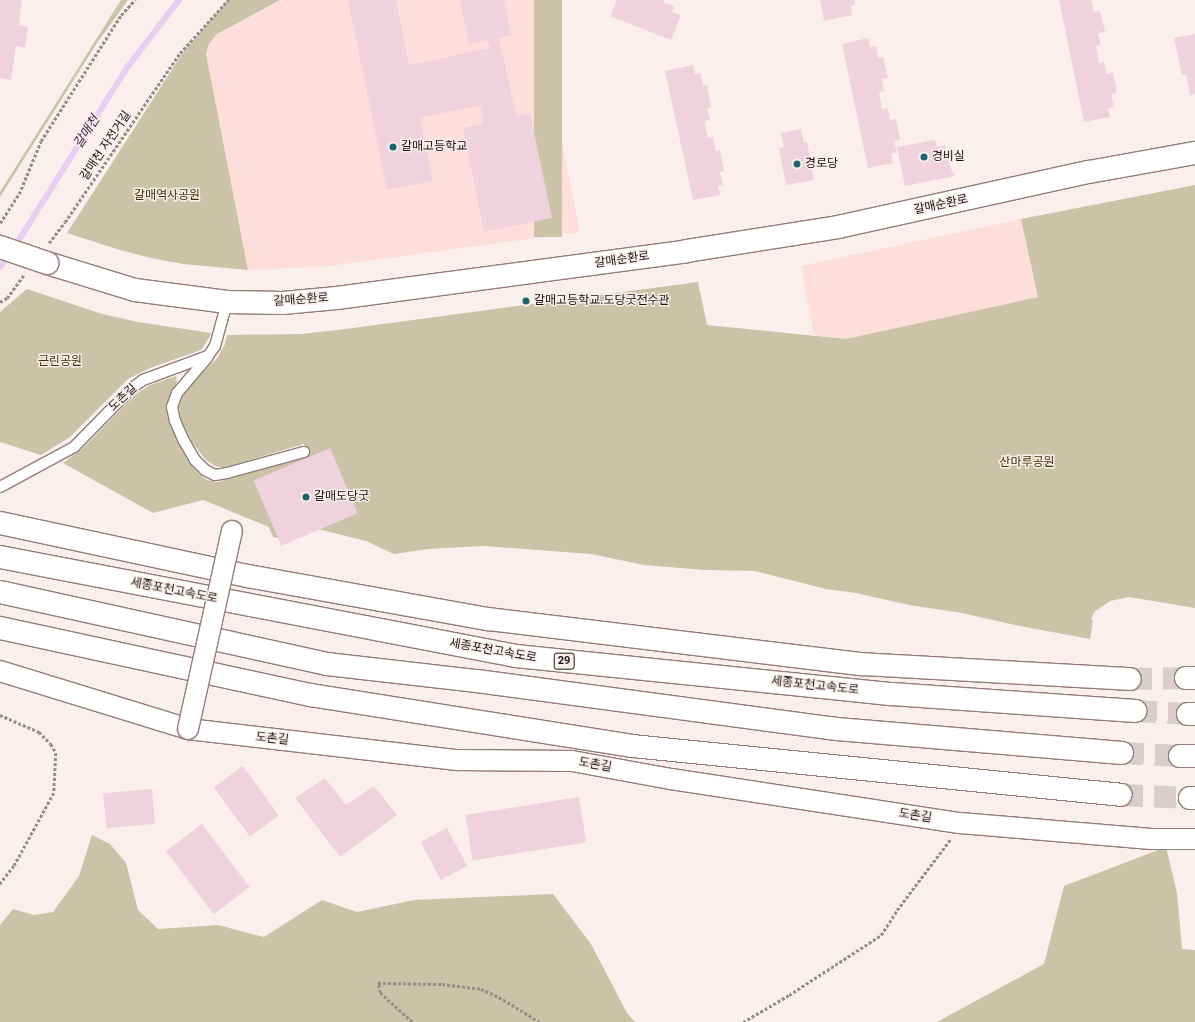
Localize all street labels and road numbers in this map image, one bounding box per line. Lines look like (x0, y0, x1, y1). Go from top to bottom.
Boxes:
street label: 갈매천 자전거길 (78, 109, 134, 183)
street label: 갈매순환로 (913, 192, 969, 218)
street label: 갈매순환로 (594, 249, 650, 271)
street label: 갈매순환로 (273, 291, 329, 309)
street label: 도촌길 (106, 381, 140, 415)
street label: 세종포천고속도로 (129, 576, 219, 606)
street label: 세종포천고속도로 (448, 636, 538, 666)
road number: 29 (553, 652, 575, 670)
street label: 세종포천고속도로 (770, 674, 860, 698)
street label: 도촌길 (255, 730, 289, 748)
street label: 도촌길 (577, 755, 613, 775)
street label: 도촌길 (898, 806, 932, 826)

